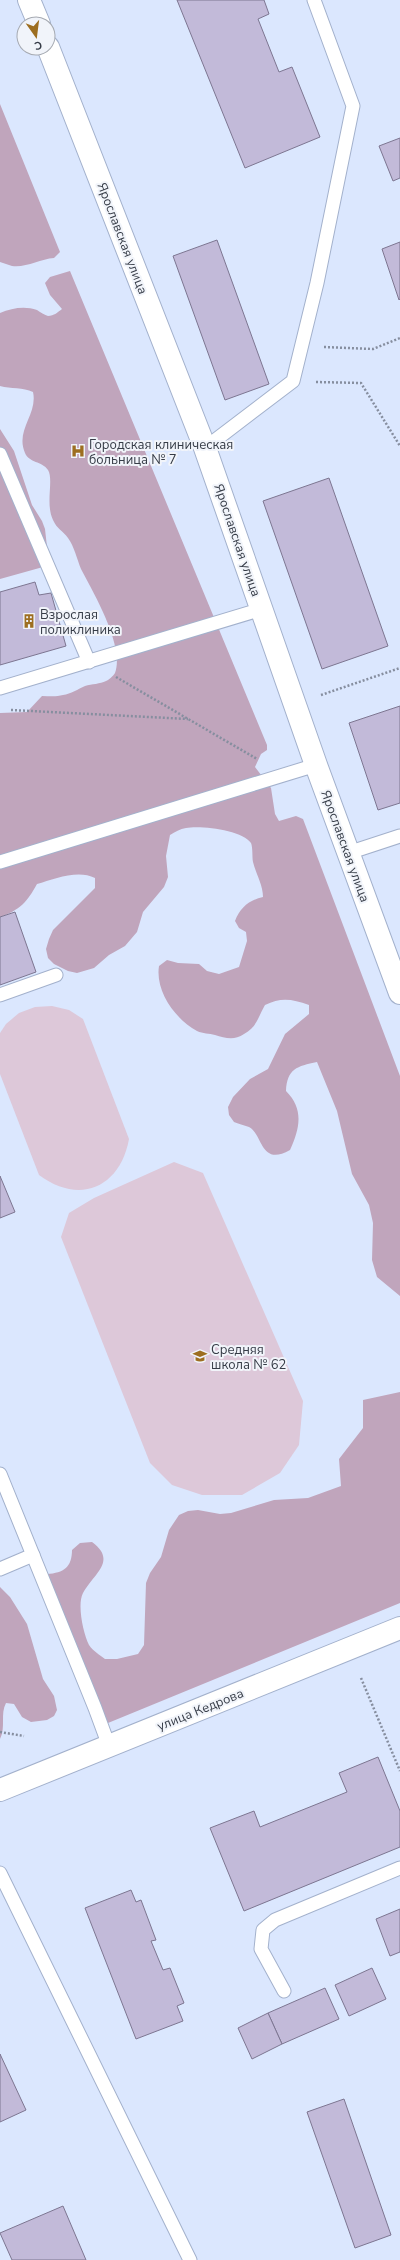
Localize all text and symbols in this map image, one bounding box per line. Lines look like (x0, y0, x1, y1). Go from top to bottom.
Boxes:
north arrow (16, 16, 56, 56)
text: С (32, 37, 44, 54)
street label: Ярославская улица (93, 180, 152, 297)
place label: Городская клиническая больница № 7 (89, 436, 233, 469)
hospital icon: Городская клиническая больница № 7 (70, 443, 86, 459)
street label: Ярославская улица (209, 482, 265, 599)
place label: Взрослая поликлиника (40, 606, 121, 639)
building icon: Взрослая поликлиника (21, 613, 37, 629)
street label: Ярославская улица (316, 788, 374, 905)
place label: Средняя школа № 62 (211, 1341, 286, 1374)
school or university icon: Средняя школа № 62 (192, 1348, 208, 1364)
street label: улица Кедрова (154, 1684, 246, 1735)

